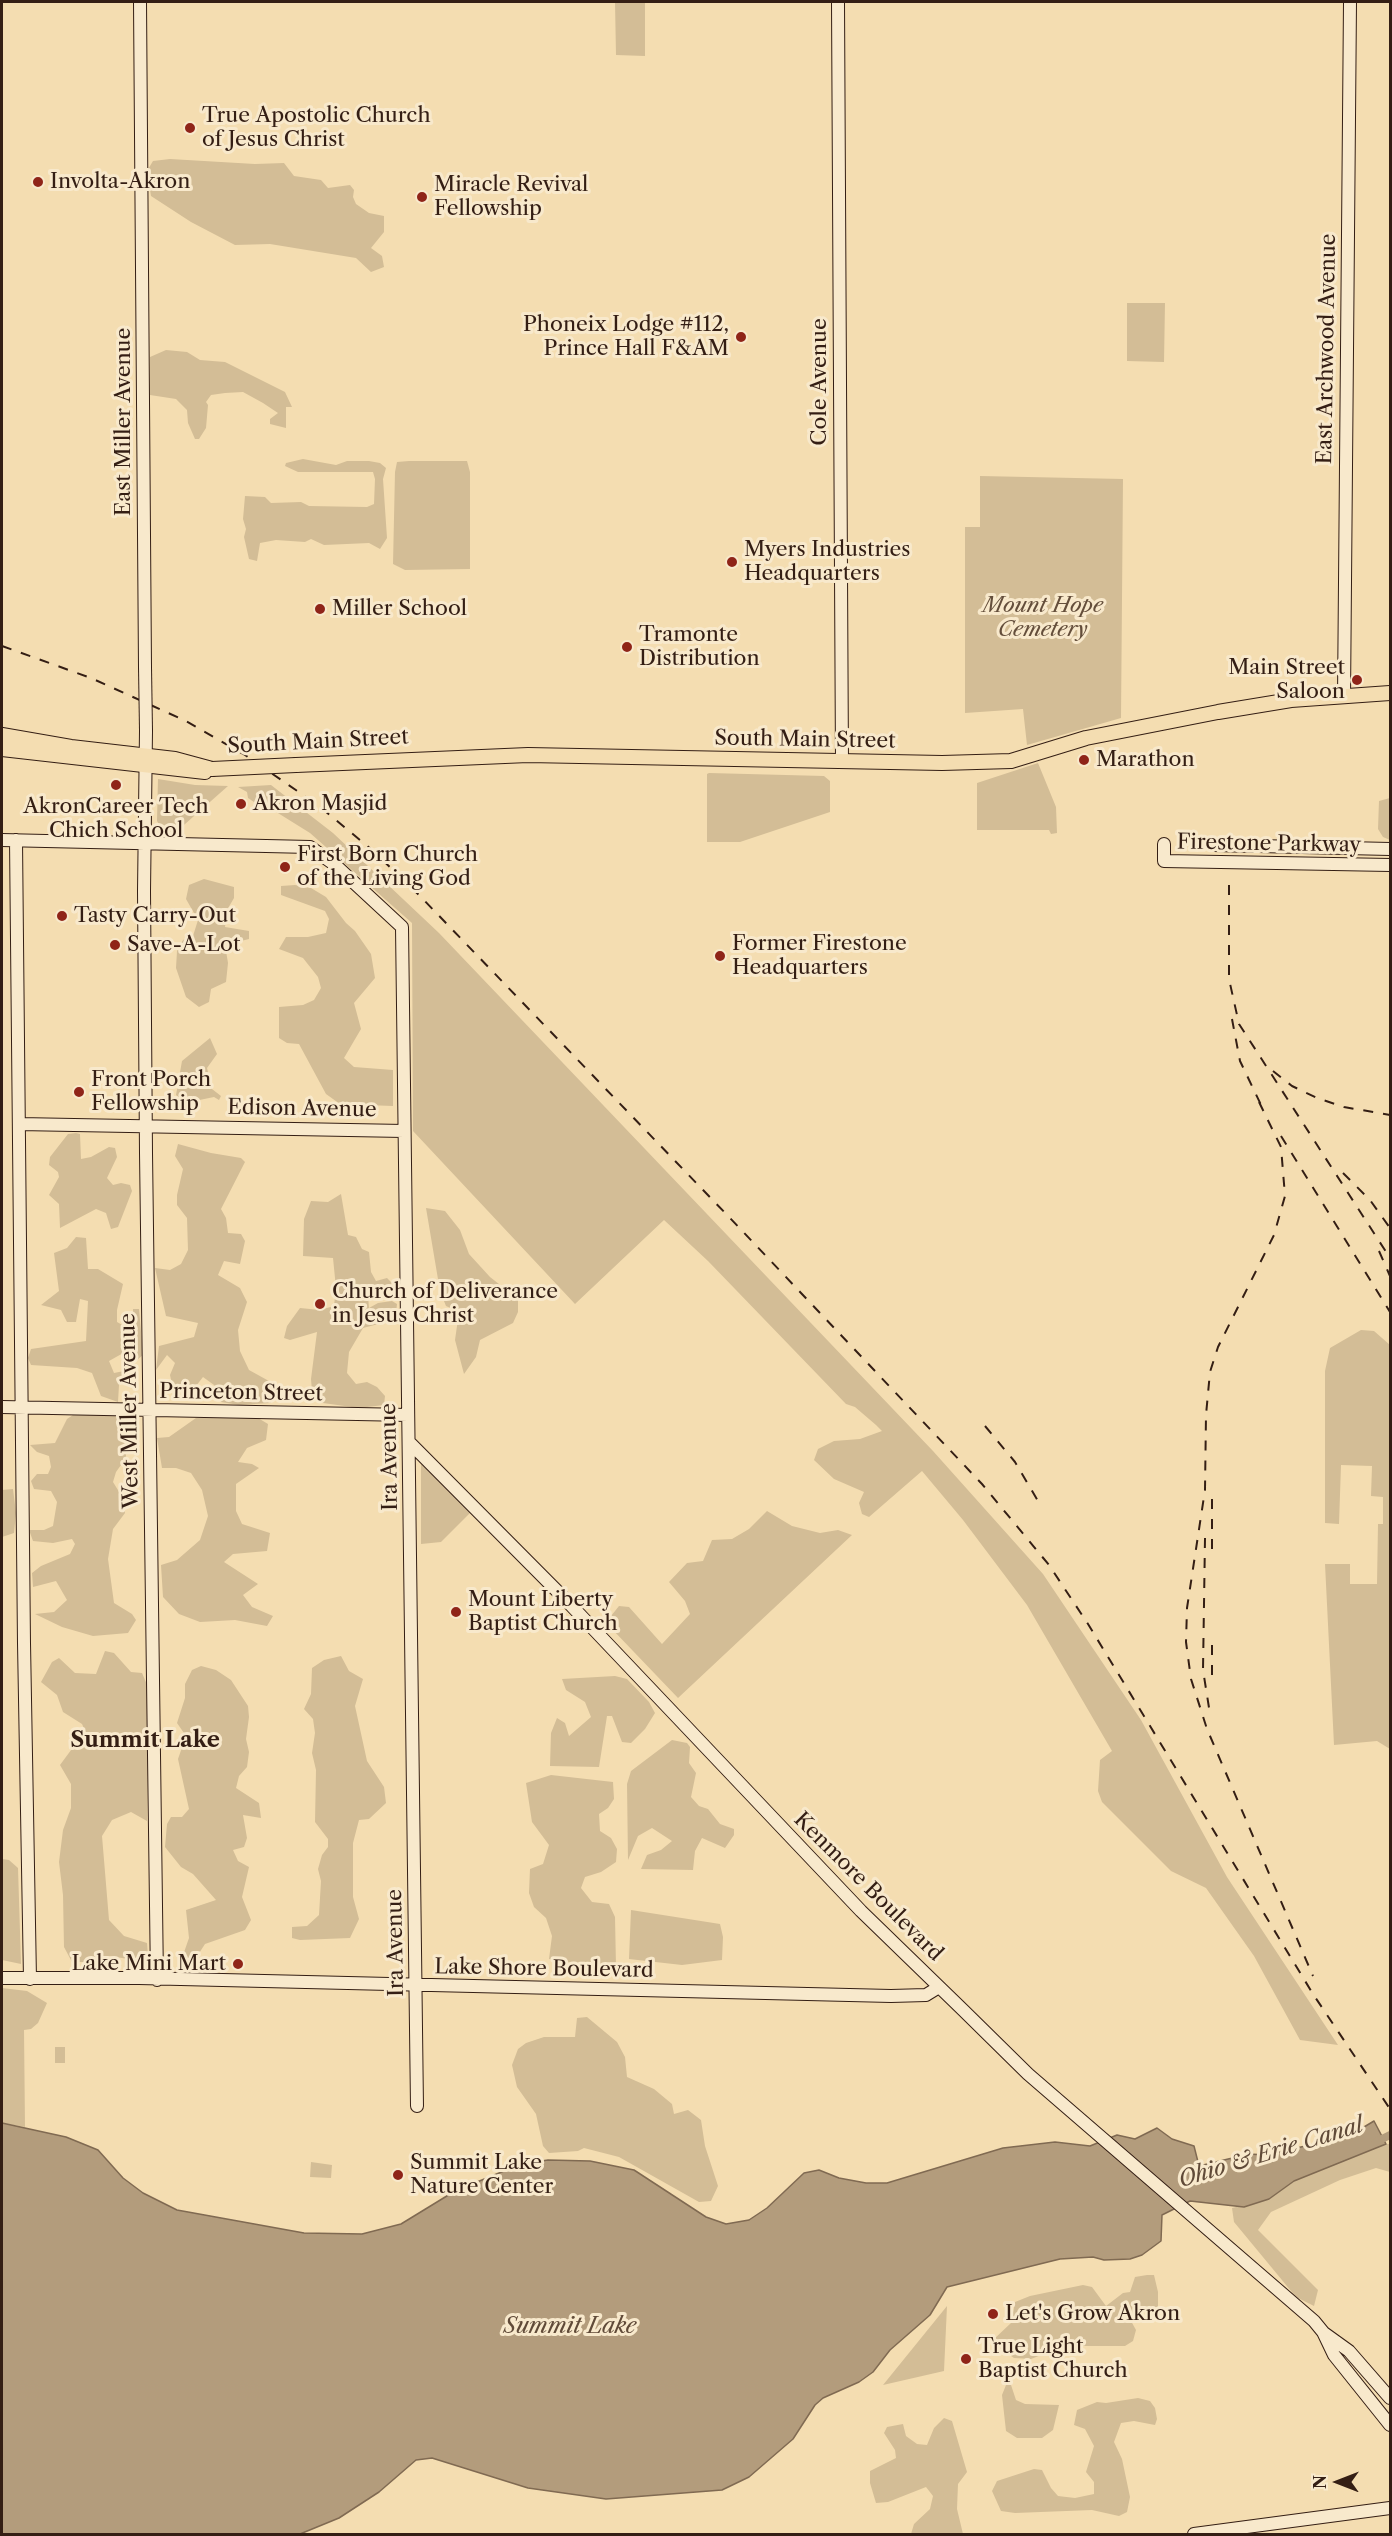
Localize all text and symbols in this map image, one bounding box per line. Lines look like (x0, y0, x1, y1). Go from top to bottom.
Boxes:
place label: True Apostolic Church of Jesus Christ (202, 103, 431, 153)
marker: True Apostolic Church of Jesus Christ (183, 121, 197, 135)
place label: Involta-Akron (50, 169, 190, 195)
place label: Miracle Revival Fellowship (434, 172, 588, 222)
marker: Involta-Akron (31, 175, 45, 189)
marker: Miracle Revival Fellowship (415, 190, 429, 204)
street label: East Archwood Avenue (1312, 233, 1342, 465)
place label: Phoneix Lodge #112, Prince Hall F&AM (523, 312, 729, 362)
street label: Cole Avenue (807, 318, 833, 446)
street label: East Miller Avenue (111, 328, 137, 516)
marker: Phoneix Lodge #112, Prince Hall F&AM (734, 330, 748, 344)
place label: Myers Industries Headquarters (744, 537, 911, 587)
marker: Myers Industries Headquarters (725, 555, 739, 569)
park label: Mount Hope Cemetery (983, 593, 1103, 643)
place label: Miller School (332, 596, 467, 622)
marker: Miller School (313, 602, 327, 616)
place label: Tramonte Distribution (639, 622, 760, 672)
marker: Tramonte Distribution (620, 640, 634, 654)
place label: Main Street Saloon (1228, 655, 1345, 705)
marker: Main Street Saloon (1350, 673, 1364, 687)
street label: South Main Street (227, 725, 409, 759)
street label: South Main Street (714, 726, 896, 754)
place label: Marathon (1096, 747, 1195, 773)
marker: Marathon (1077, 753, 1091, 767)
marker: AkronCareer Tech Chich School (109, 778, 123, 792)
place label: Akron Masjid (253, 791, 387, 817)
place label: AkronCareer Tech Chich School (23, 794, 209, 844)
marker: Akron Masjid (234, 797, 248, 811)
street label: Firestone Parkway (1177, 830, 1361, 858)
place label: First Born Church of the Living God (297, 842, 478, 892)
marker: First Born Church of the Living God (278, 860, 292, 874)
place label: Tasty Carry-Out (74, 903, 236, 929)
marker: Tasty Carry-Out (55, 909, 69, 923)
place label: Former Firestone Headquarters (732, 931, 907, 981)
place label: Save-A-Lot (127, 932, 240, 958)
marker: Save-A-Lot (108, 938, 122, 952)
marker: Former Firestone Headquarters (713, 949, 727, 963)
place label: Front Porch Fellowship (91, 1067, 211, 1117)
marker: Front Porch Fellowship (72, 1085, 86, 1099)
street label: Edison Avenue (227, 1095, 377, 1123)
place label: Church of Deliverance in Jesus Christ (332, 1279, 558, 1329)
marker: Church of Deliverance in Jesus Christ (313, 1297, 327, 1311)
street label: West Miller Avenue (116, 1313, 144, 1509)
street label: Princeton Street (159, 1379, 323, 1407)
street label: Ira Avenue (376, 1403, 404, 1511)
place label: Mount Liberty Baptist Church (468, 1587, 618, 1637)
marker: Mount Liberty Baptist Church (449, 1605, 463, 1619)
district label: Summit Lake (70, 1728, 220, 1754)
street label: Kenmore Boulevard (788, 1807, 948, 1967)
street label: Ira Avenue (382, 1889, 410, 1997)
place label: Lake Mini Mart (71, 1951, 226, 1977)
street label: Lake Shore Boulevard (434, 1954, 654, 1984)
marker: Lake Mini Mart (231, 1957, 245, 1971)
water label: Ohio & Erie Canal (1175, 2112, 1367, 2194)
place label: Summit Lake Nature Center (410, 2150, 553, 2200)
marker: Summit Lake Nature Center (391, 2168, 405, 2182)
place label: Let's Grow Akron (1005, 2301, 1180, 2327)
marker: Let's Grow Akron (986, 2307, 1000, 2321)
water label: Summit Lake (504, 2314, 636, 2340)
place label: True Light Baptist Church (978, 2334, 1128, 2384)
marker: True Light Baptist Church (959, 2352, 973, 2366)
north arrow (1308, 2452, 1368, 2512)
text: N (1310, 2475, 1330, 2489)

